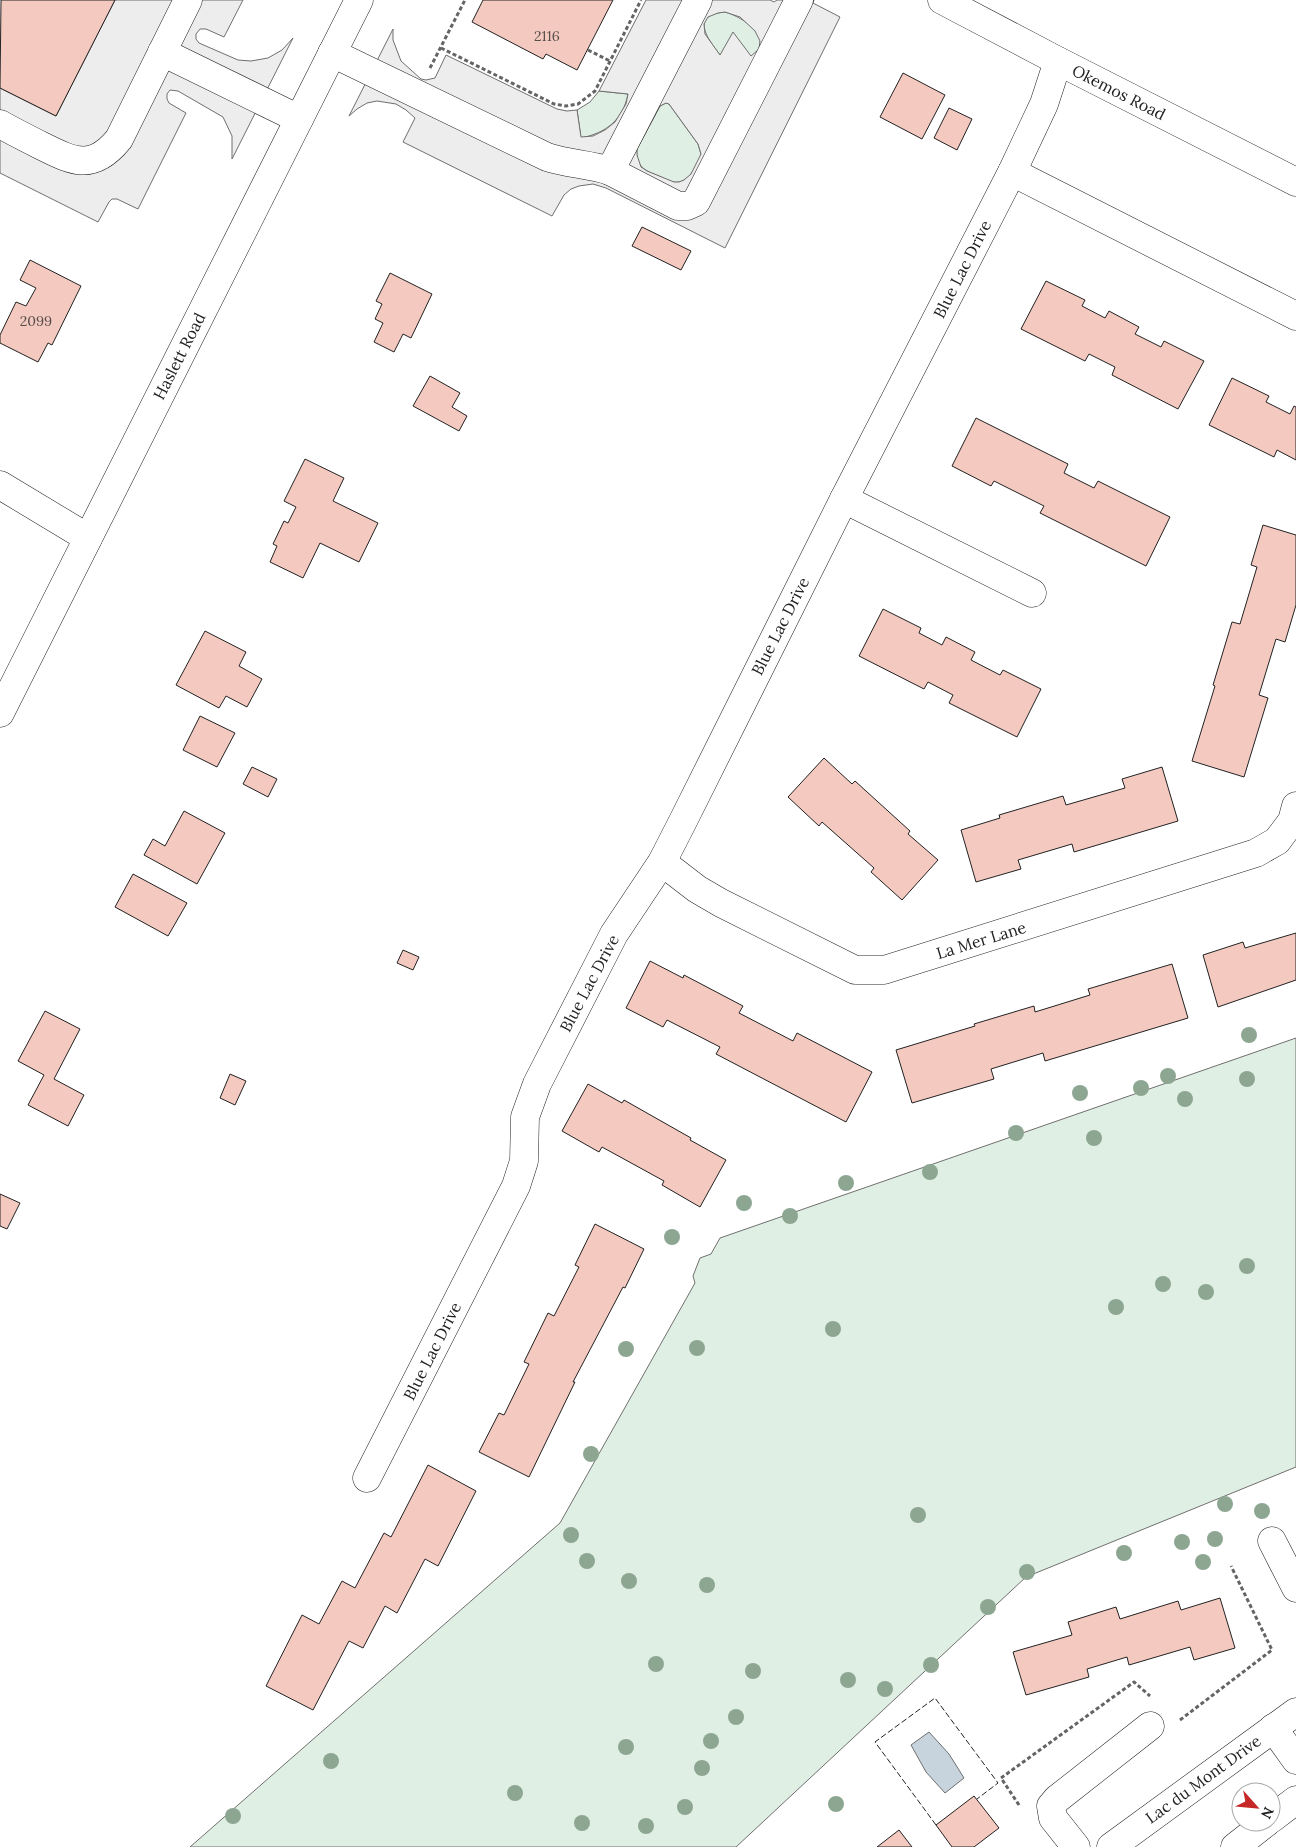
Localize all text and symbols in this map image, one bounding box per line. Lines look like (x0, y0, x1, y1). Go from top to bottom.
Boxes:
house number: 2116 (534, 27, 560, 45)
street label: Okemos Road (1069, 60, 1169, 124)
street label: Blue Lac Drive (929, 216, 995, 321)
street label: Haslett Road (149, 309, 210, 403)
house number: 2099 (20, 312, 52, 330)
street label: Blue Lac Drive (747, 573, 813, 678)
street label: La Mer Lane (934, 917, 1029, 963)
street label: Blue Lac Drive (555, 931, 623, 1035)
street label: Blue Lac Drive (399, 1298, 465, 1403)
street label: Lac du Mont Drive (1141, 1730, 1265, 1828)
north arrow (1231, 1782, 1281, 1832)
text: N (1257, 1804, 1278, 1822)

